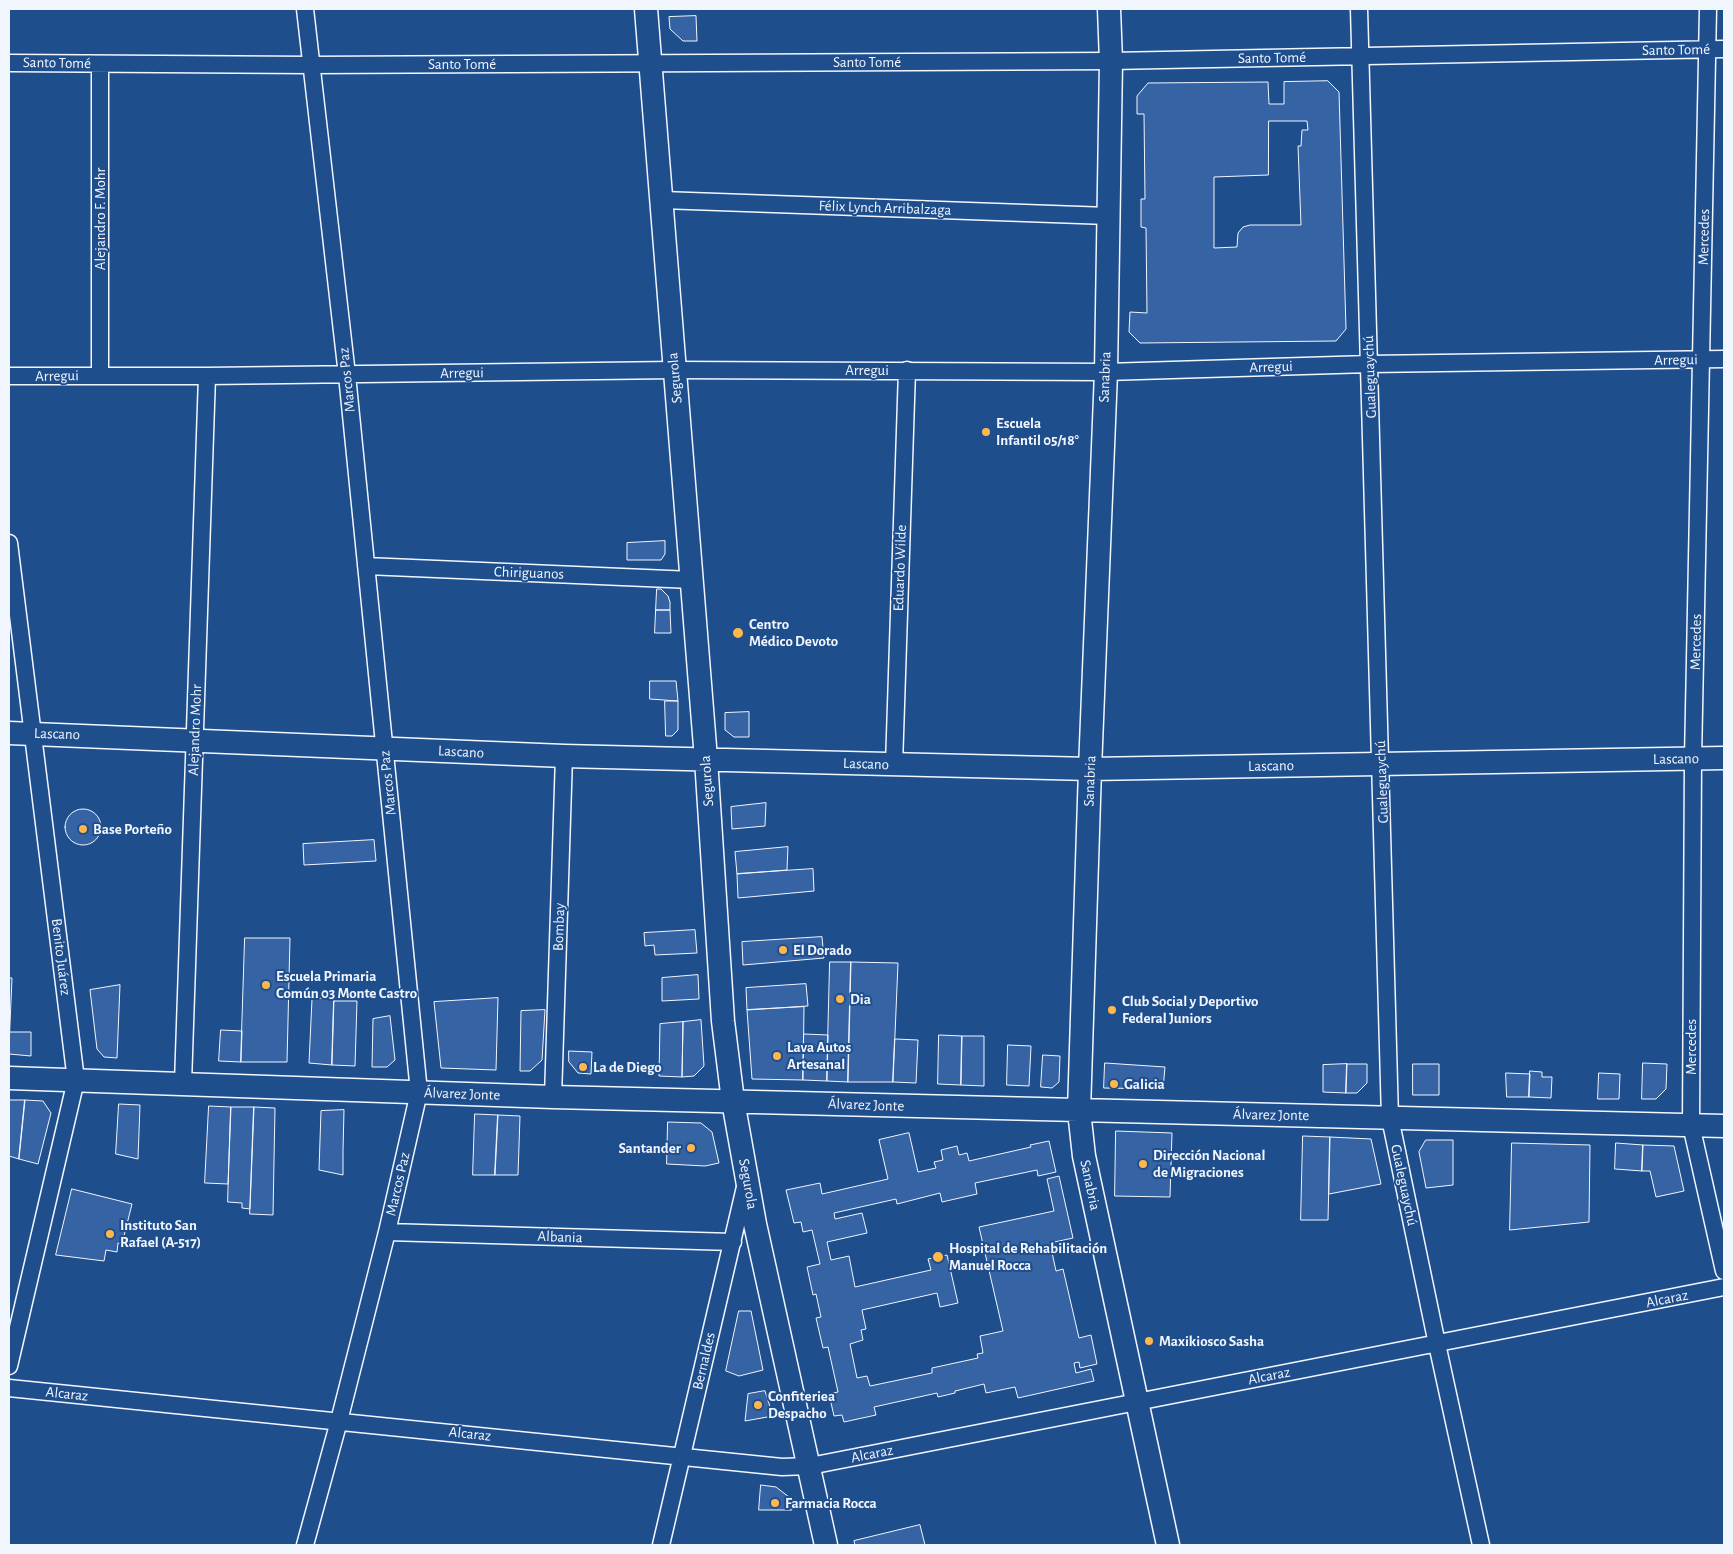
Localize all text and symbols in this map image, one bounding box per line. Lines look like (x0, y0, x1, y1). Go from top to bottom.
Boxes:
street label: Santo Tomé (1642, 40, 1710, 60)
street label: Santo Tomé (1238, 48, 1306, 68)
street label: Santo Tomé (23, 53, 91, 73)
street label: Santo Tomé (833, 53, 901, 71)
street label: Santo Tomé (428, 55, 496, 73)
street label: Alejandro F. Mohr (91, 168, 109, 270)
street label: Félix Lynch Arribalzaga (818, 197, 952, 219)
street label: Mercedes (1695, 209, 1713, 265)
street label: Gualeguaychú (1360, 335, 1380, 419)
street label: Marcos Paz (335, 347, 359, 413)
street label: Sanabria (1095, 351, 1115, 403)
street label: Arregui (1654, 351, 1698, 369)
street label: Segurola (664, 352, 686, 404)
street label: Arregui (1249, 357, 1293, 377)
street label: Arregui (845, 361, 889, 379)
street label: Arregui (440, 364, 484, 382)
street label: Arregui (35, 367, 79, 385)
place label: Escuela Infantil 05/18° (996, 414, 1079, 449)
marker: Escuela Infantil 05/18° (980, 426, 992, 438)
street label: Eduardo Wilde (889, 524, 911, 612)
street label: Chiriguanos (494, 563, 564, 583)
street label: Mercedes (1687, 614, 1705, 670)
place label: Centro Médico Devoto (749, 615, 838, 650)
marker: Centro Médico Devoto (731, 626, 745, 640)
street label: Alejandro Mohr (184, 684, 206, 776)
street label: Lascano (34, 724, 80, 744)
street label: Gualeguaychú (1372, 740, 1392, 824)
street label: Lascano (437, 742, 485, 762)
street label: Marcos Paz (376, 750, 400, 816)
street label: Lascano (1653, 750, 1699, 768)
street label: Lascano (843, 754, 889, 774)
street label: Segurola (696, 755, 718, 807)
street label: Sanabria (1080, 755, 1100, 807)
street label: Lascano (1248, 757, 1294, 775)
place label: Base Porteño (93, 820, 172, 838)
marker: Base Porteño (77, 823, 89, 835)
street label: Bombay (549, 903, 569, 951)
street label: Benito Juárez (47, 917, 75, 997)
place label: El Dorado (793, 941, 852, 959)
marker: El Dorado (777, 944, 789, 956)
place label: Escuela Primaria Común 03 Monte Castro (276, 967, 417, 1002)
marker: Escuela Primaria Común 03 Monte Castro (260, 979, 272, 991)
place label: Dia (850, 990, 871, 1008)
place label: Club Social y Deportivo Federal Juniors (1122, 992, 1259, 1027)
marker: Dia (834, 993, 846, 1005)
marker: Club Social y Deportivo Federal Juniors (1106, 1004, 1118, 1016)
street label: Mercedes (1682, 1019, 1700, 1075)
place label: Lava Autos Artesanal (787, 1038, 851, 1073)
marker: Lava Autos Artesanal (771, 1050, 783, 1062)
place label: La de Diego (593, 1058, 662, 1076)
marker: La de Diego (577, 1061, 589, 1073)
place label: Galicia (1124, 1075, 1165, 1093)
marker: Galicia (1108, 1078, 1120, 1090)
street label: Álvarez Jonte (423, 1084, 501, 1104)
street label: Álvarez Jonte (827, 1095, 905, 1115)
street label: Álvarez Jonte (1233, 1105, 1309, 1125)
place label: Santander (618, 1139, 681, 1157)
marker: Santander (685, 1142, 697, 1154)
street label: Gualeguaychú (1387, 1143, 1421, 1227)
place label: Dirección Nacional de Migraciones (1153, 1146, 1266, 1181)
street label: Marcos Paz (382, 1150, 414, 1218)
street label: Segurola (735, 1157, 761, 1211)
street label: Sanabria (1076, 1158, 1104, 1212)
marker: Dirección Nacional de Migraciones (1137, 1158, 1149, 1170)
place label: Instituto San Rafael (A-517) (120, 1216, 201, 1251)
street label: Albania (537, 1227, 583, 1247)
marker: Instituto San Rafael (A-517) (104, 1228, 116, 1240)
place label: Hospital de Rehabilitación Manuel Rocca (949, 1239, 1107, 1274)
marker: Hospital de Rehabilitación Manuel Rocca (931, 1250, 945, 1264)
street label: Alcaraz (1644, 1286, 1690, 1312)
street label: Bernaldes (689, 1331, 719, 1391)
place label: Maxikiosco Sasha (1159, 1332, 1264, 1350)
marker: Maxikiosco Sasha (1143, 1335, 1155, 1347)
street label: Alcaraz (1246, 1363, 1292, 1389)
street label: Alcaraz (45, 1383, 89, 1405)
place label: Confiteriea Despacho (768, 1387, 835, 1422)
marker: Confiteriea Despacho (752, 1399, 764, 1411)
street label: Alcaraz (448, 1423, 492, 1445)
street label: Alcaraz (849, 1441, 895, 1467)
place label: Farmacia Rocca (785, 1494, 877, 1512)
marker: Farmacia Rocca (769, 1497, 781, 1509)

